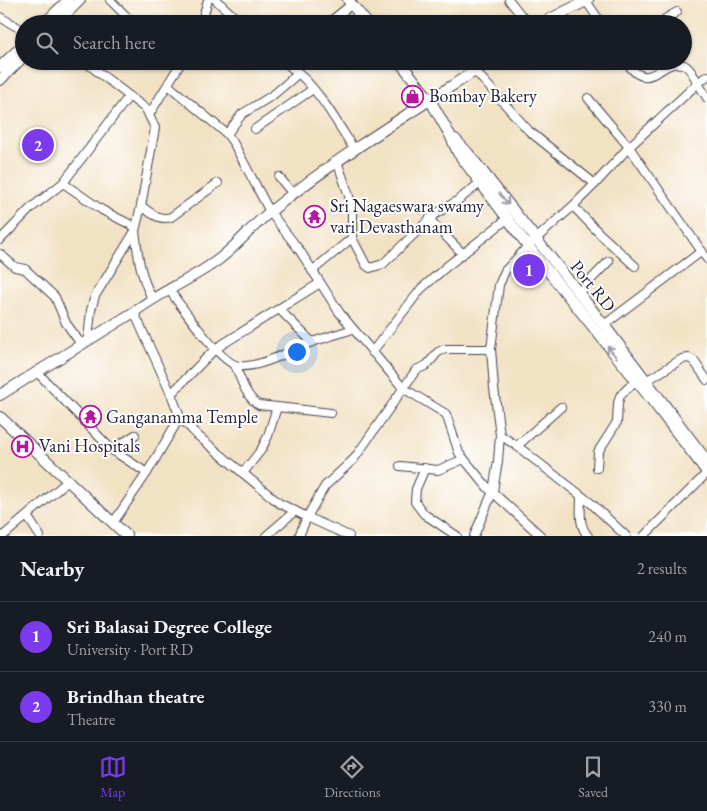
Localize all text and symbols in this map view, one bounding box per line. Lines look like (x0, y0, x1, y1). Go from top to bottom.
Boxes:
search box (15, 15, 692, 70)
icon: search (33, 29, 61, 57)
text: Search here (73, 30, 155, 55)
shop icon: Bombay Bakery (401, 84, 425, 108)
place label: Bombay Bakery (429, 84, 537, 107)
pin: 2 (22, 126, 54, 164)
one-way arrow (498, 192, 509, 205)
place label: Sri Nagaeswara swamy vari Devasthanam (330, 194, 484, 238)
temple icon: Sri Nagaeswara swamy vari Devasthanam (302, 204, 326, 228)
pin: 1 (513, 251, 545, 289)
street label: Port RD (566, 255, 621, 316)
your location (284, 339, 310, 365)
one-way arrow (607, 345, 618, 358)
temple icon: Ganganamma Temple (78, 405, 102, 429)
place label: Ganganamma Temple (106, 405, 258, 428)
hospital icon: Vani Hospitals (11, 434, 35, 458)
place label: Vani Hospitals (39, 434, 140, 457)
text: Nearby (20, 555, 84, 582)
text: 2 results (637, 558, 687, 579)
text: Sri Balasai Degree College (67, 614, 272, 639)
text: 1 (32, 626, 40, 647)
text: 240 m (648, 626, 687, 647)
text: University · Port RD (67, 639, 193, 660)
text: Brindhan theatre (67, 684, 205, 709)
text: 2 (32, 696, 40, 717)
text: 330 m (648, 696, 687, 717)
text: Theatre (67, 709, 115, 730)
tab: Map (99, 753, 127, 801)
tab: Directions (324, 753, 381, 801)
tab: Saved (578, 753, 608, 801)

